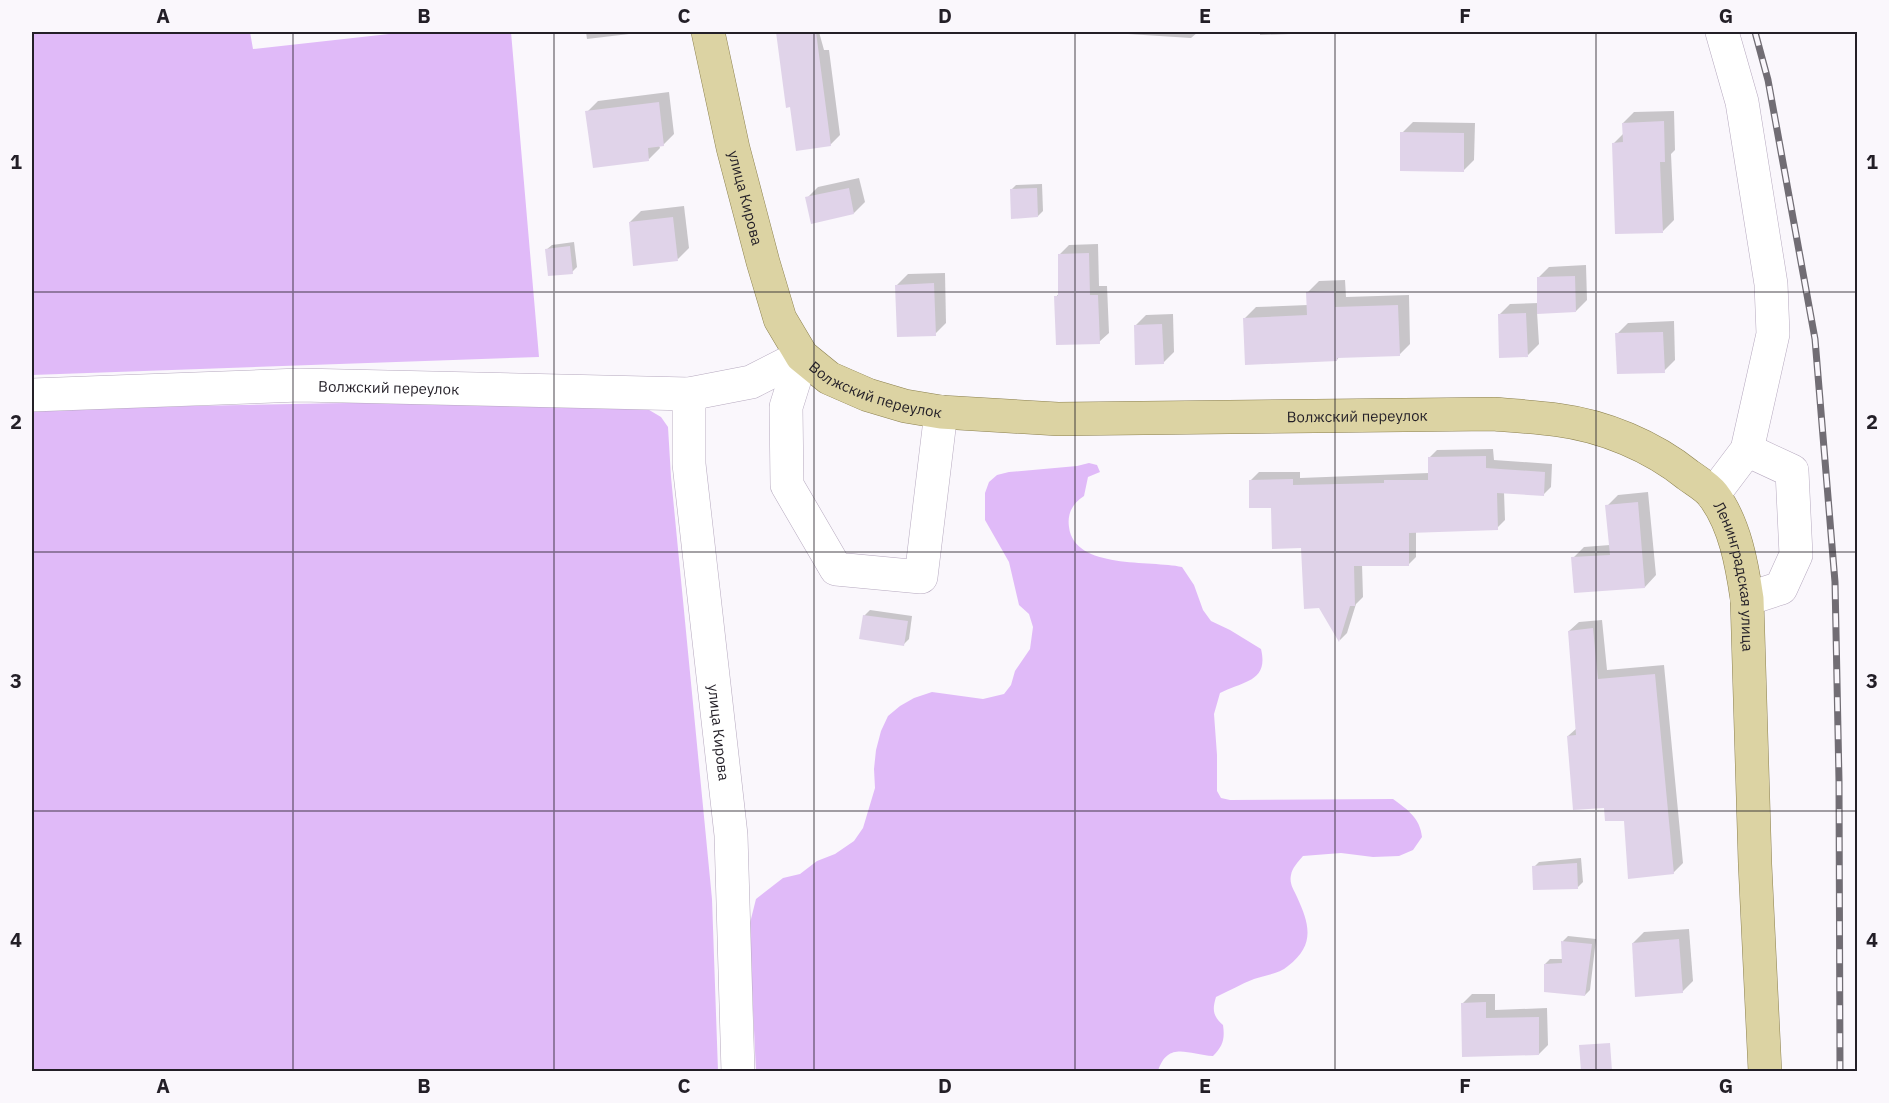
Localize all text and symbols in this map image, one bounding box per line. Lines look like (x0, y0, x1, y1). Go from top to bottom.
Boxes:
text: A (156, 2, 170, 29)
text: B (417, 2, 431, 29)
text: C (677, 2, 691, 29)
text: D (938, 2, 952, 29)
text: E (1199, 2, 1211, 29)
text: F (1459, 2, 1471, 29)
text: G (1719, 2, 1733, 29)
text: 1 (10, 148, 22, 175)
street label: улица Кирова (725, 148, 768, 247)
text: 1 (1866, 148, 1878, 175)
street label: Волжский переулок (806, 356, 944, 422)
street label: Волжский переулок (318, 376, 460, 398)
street label: Волжский переулок (1287, 405, 1428, 426)
text: 2 (10, 408, 22, 435)
text: 2 (1866, 408, 1878, 435)
street label: Ленинградская улица (1710, 497, 1758, 652)
text: 3 (10, 667, 22, 694)
text: 3 (1866, 667, 1878, 694)
street label: улица Кирова (704, 683, 734, 782)
text: 4 (10, 926, 22, 953)
text: 4 (1866, 926, 1878, 953)
text: A (156, 1072, 170, 1099)
text: B (417, 1072, 431, 1099)
text: C (677, 1072, 691, 1099)
text: D (938, 1072, 952, 1099)
text: E (1199, 1072, 1211, 1099)
text: F (1459, 1072, 1471, 1099)
text: G (1719, 1072, 1733, 1099)

